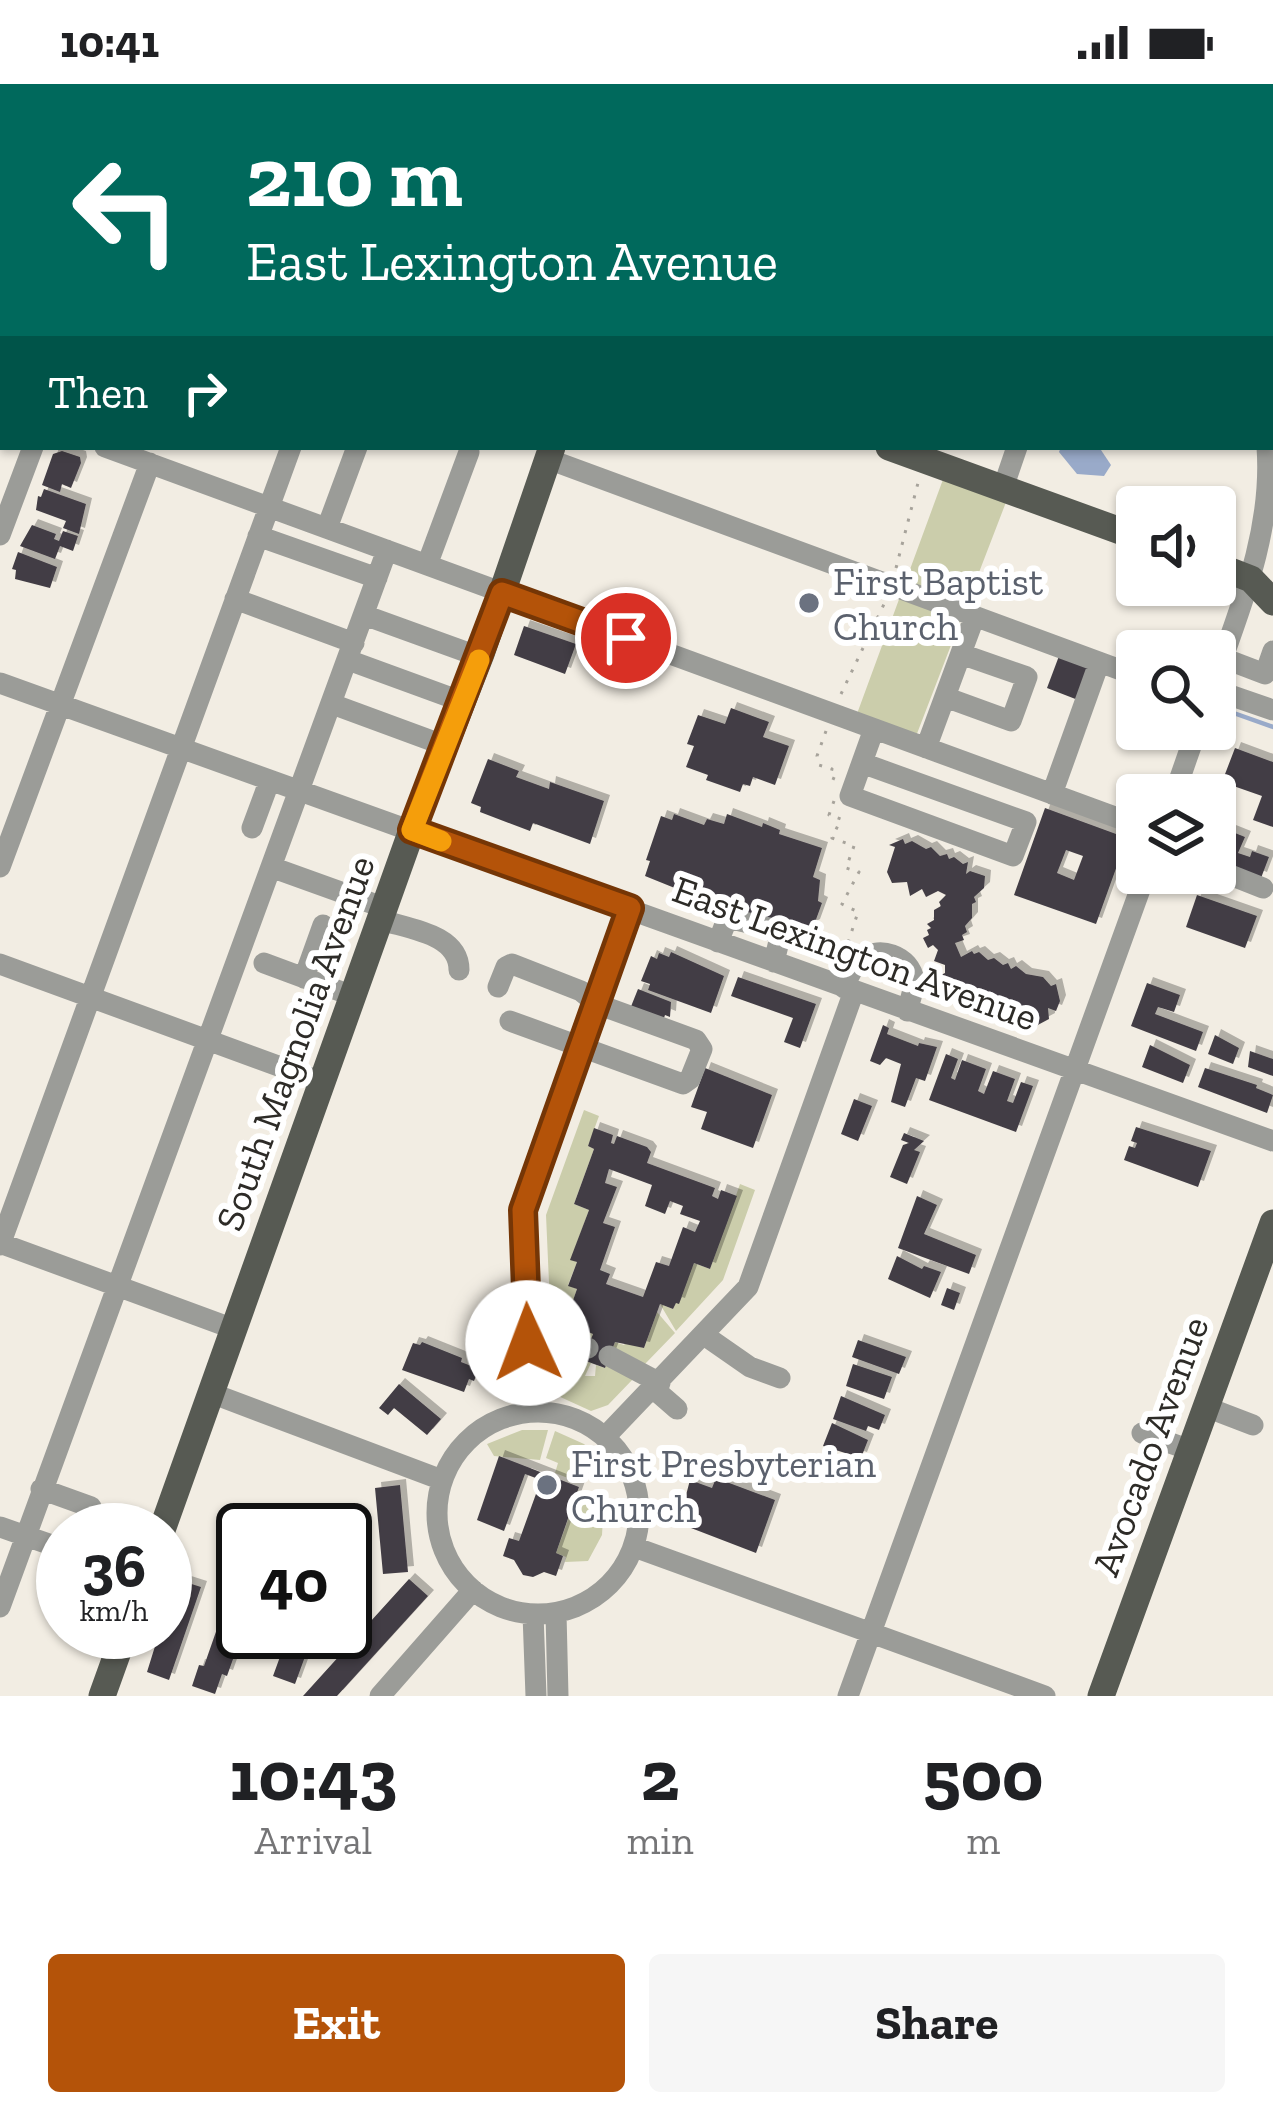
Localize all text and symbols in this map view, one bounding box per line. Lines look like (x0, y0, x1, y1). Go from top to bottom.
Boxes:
text: 10:41 (60, 15, 159, 69)
text: 210 m (246, 127, 463, 228)
icon: left (48, 132, 204, 288)
text: East Lexington Avenue (246, 229, 778, 294)
icon: right (172, 360, 238, 426)
text: Then (48, 366, 148, 420)
map controls (1116, 486, 1236, 894)
button: sound (1116, 486, 1236, 606)
place label: First Baptist Church (833, 558, 1044, 650)
pin (575, 587, 677, 689)
marker: First Baptist Church (796, 590, 822, 616)
icon: arrive (593, 605, 659, 671)
button: search (1116, 630, 1236, 750)
button: layers (1116, 774, 1236, 894)
street label: South Magnolia Avenue (205, 849, 385, 1237)
street label: East Lexington Avenue (666, 865, 1044, 1041)
position arrow (465, 1280, 591, 1406)
street label: Avocado Avenue (1081, 1310, 1219, 1582)
place label: First Presbyterian Church (571, 1440, 876, 1532)
marker: First Presbyterian Church (534, 1472, 560, 1498)
speed limit sign: 40 (216, 1503, 372, 1659)
text: 36 (82, 1530, 146, 1602)
text: km/h (80, 1593, 148, 1629)
text: 10:43 (229, 1732, 397, 1818)
text: 2 (641, 1732, 679, 1818)
text: 500 (923, 1732, 1044, 1818)
text: Arrival (255, 1817, 372, 1864)
text: min (627, 1817, 694, 1864)
text: m (966, 1817, 1000, 1864)
button: Exit (48, 1954, 625, 2092)
button: Share (649, 1954, 1225, 2092)

